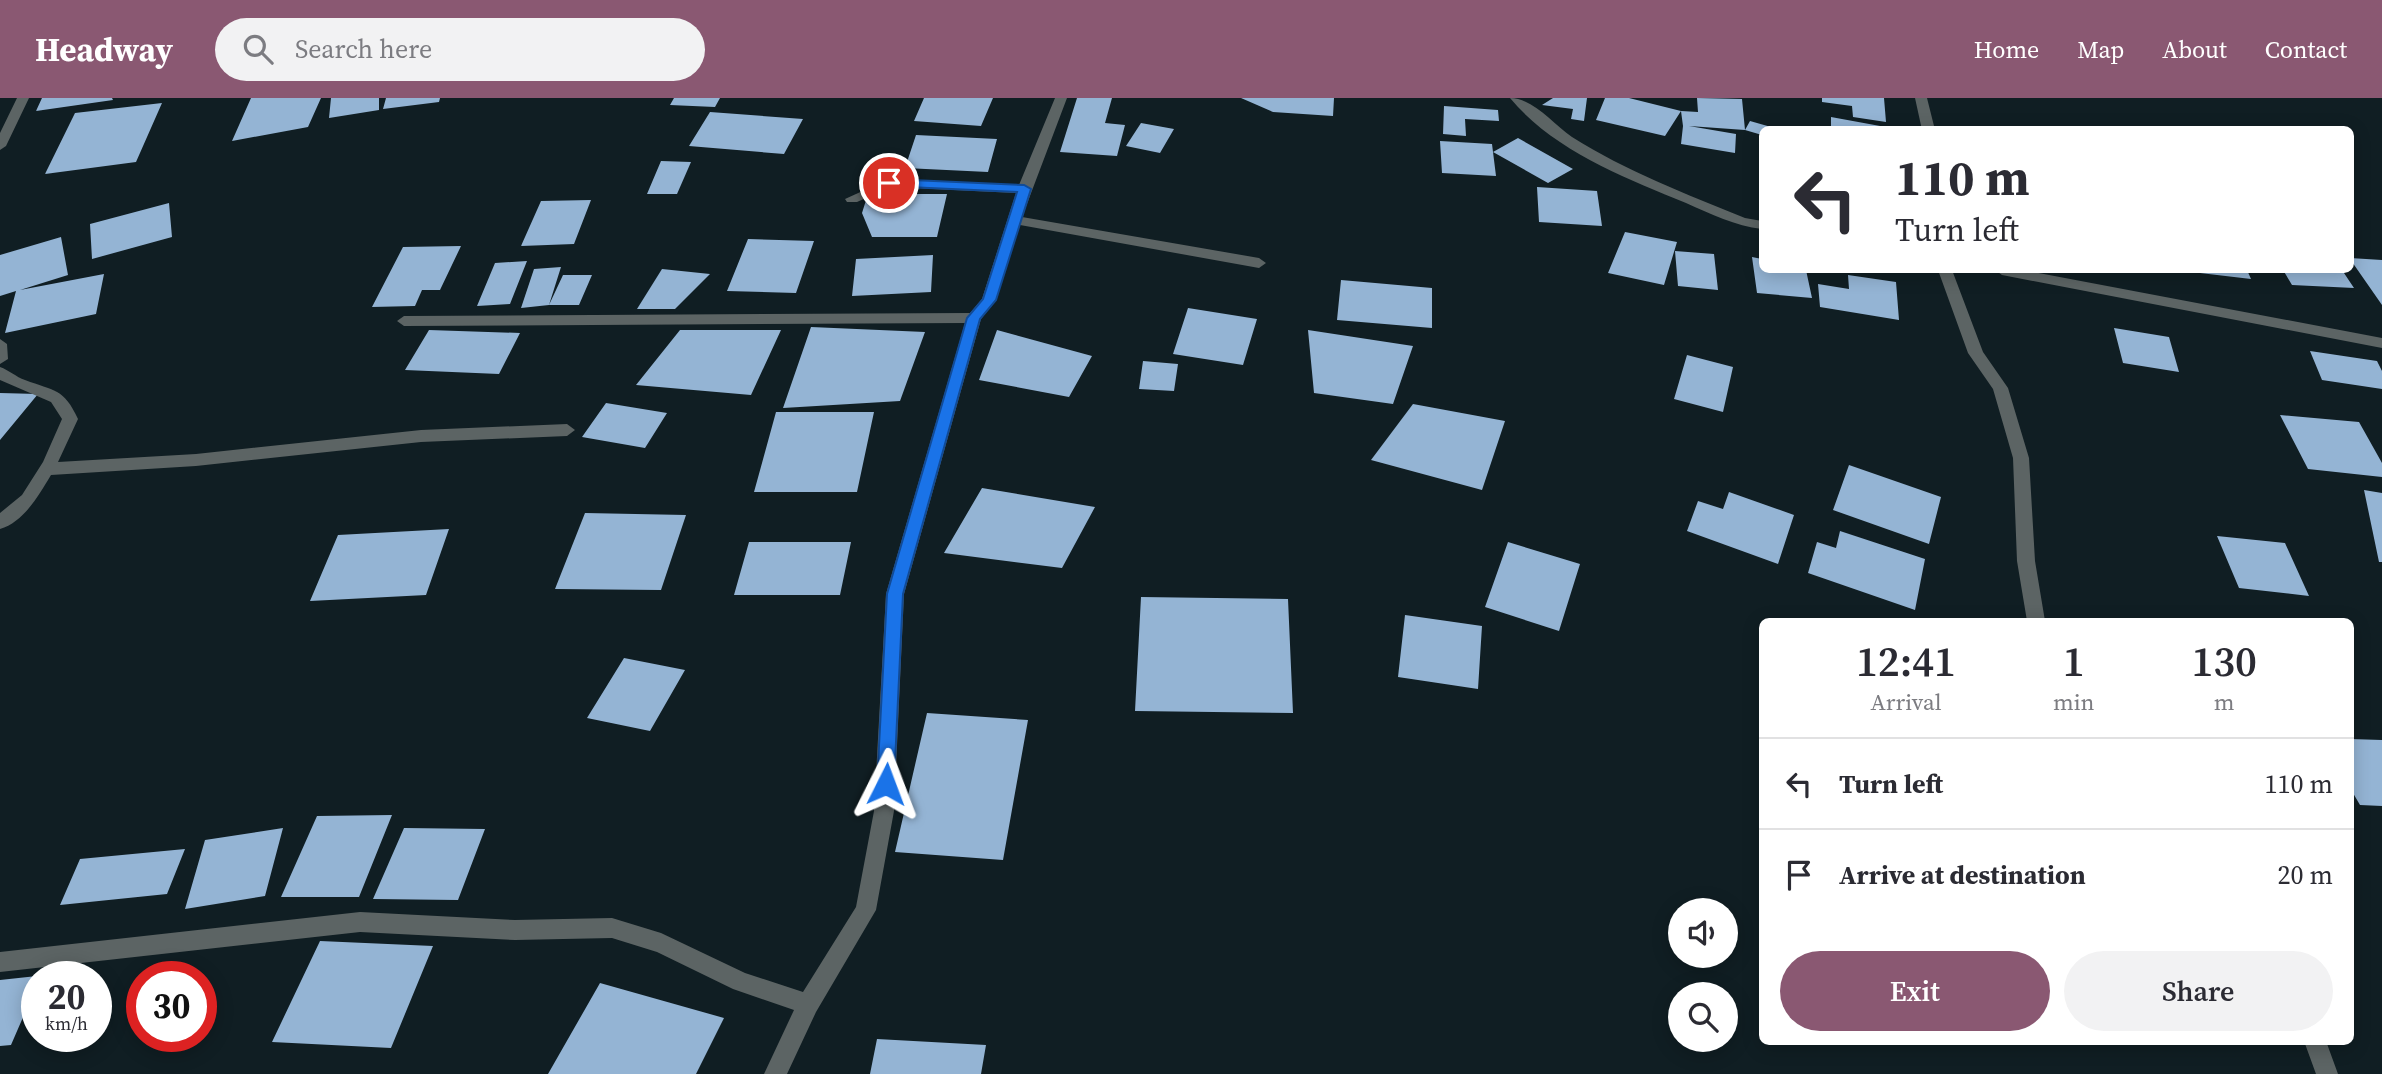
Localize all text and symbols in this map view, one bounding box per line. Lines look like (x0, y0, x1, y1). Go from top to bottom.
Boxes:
search box (215, 18, 705, 81)
text: Headway (35, 27, 173, 72)
icon: search (239, 30, 277, 68)
text: Search here (295, 31, 432, 67)
text: Home (1974, 33, 2039, 66)
text: Map (2077, 33, 2124, 66)
text: About (2162, 33, 2227, 66)
text: Contact (2265, 33, 2347, 66)
text: 110 m (1895, 144, 2030, 211)
pin (859, 153, 919, 213)
icon: left (1780, 154, 1871, 245)
icon: arrive (870, 164, 908, 202)
text: Turn left (1895, 208, 2019, 252)
text: 12:41 (1856, 632, 1956, 690)
text: 1 (2063, 632, 2085, 690)
text: 130 (2191, 632, 2257, 690)
text: Arrival (1870, 686, 1942, 718)
text: min (2053, 686, 2094, 718)
text: m (2214, 686, 2235, 718)
position arrow (849, 747, 923, 821)
icon: left (1780, 765, 1818, 803)
text: Turn left (1839, 766, 1943, 802)
text: 110 m (2265, 766, 2333, 802)
icon: arrive (1780, 856, 1818, 894)
text: Arrive at destination (1839, 857, 2086, 893)
text: 20 m (2278, 857, 2333, 893)
map controls (1668, 898, 1738, 1052)
button: sound (1668, 898, 1738, 968)
button: Exit (1780, 951, 2050, 1031)
button: Share (2064, 951, 2333, 1031)
speed limit sign: 30 (126, 961, 217, 1052)
text: 20 (48, 973, 85, 1021)
button: search (1668, 982, 1738, 1052)
text: km/h (45, 1011, 88, 1036)

